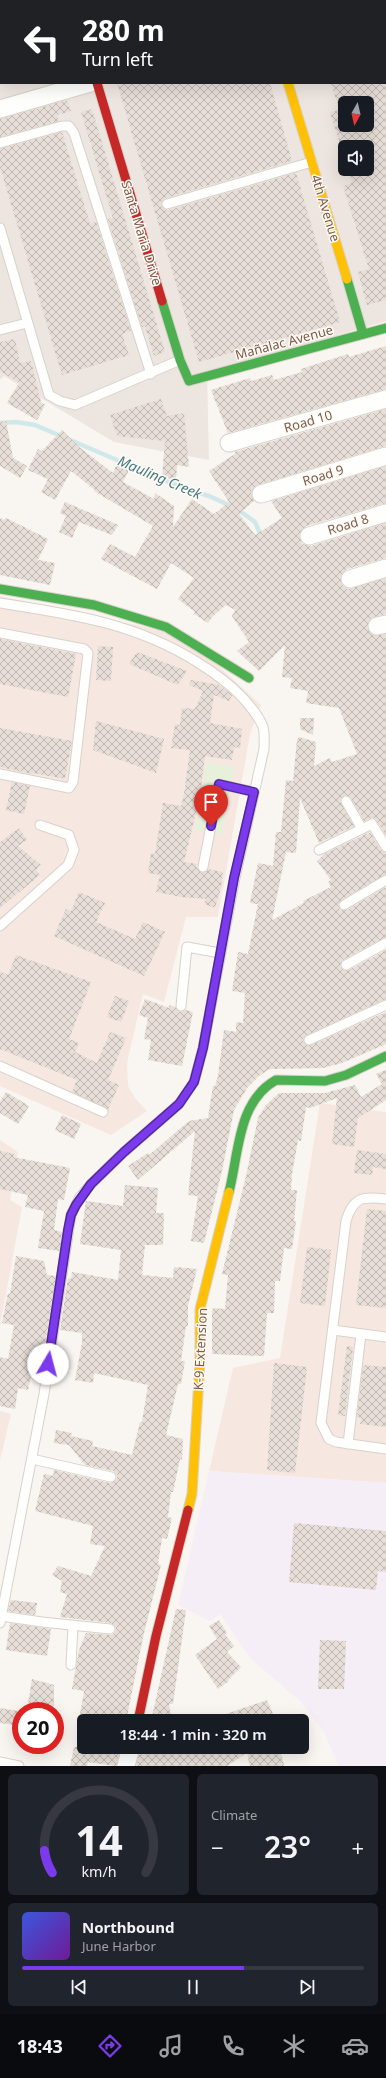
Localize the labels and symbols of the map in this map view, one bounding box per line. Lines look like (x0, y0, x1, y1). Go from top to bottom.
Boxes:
north arrow (338, 96, 374, 132)
street label: 4th Avenue (307, 172, 345, 244)
street label: Santa Maria Drive (118, 179, 166, 287)
street label: Mañalac Avenue (233, 320, 335, 364)
street label: Road 10 (282, 406, 334, 436)
water label: Mauling Creek (115, 451, 206, 504)
street label: Road 9 (300, 460, 346, 490)
street label: Road 8 (325, 509, 371, 539)
pin (194, 785, 228, 826)
street label: K-9 Extension (189, 1307, 211, 1391)
position arrow (27, 1343, 69, 1385)
speed limit sign: 20 (12, 1702, 64, 1754)

